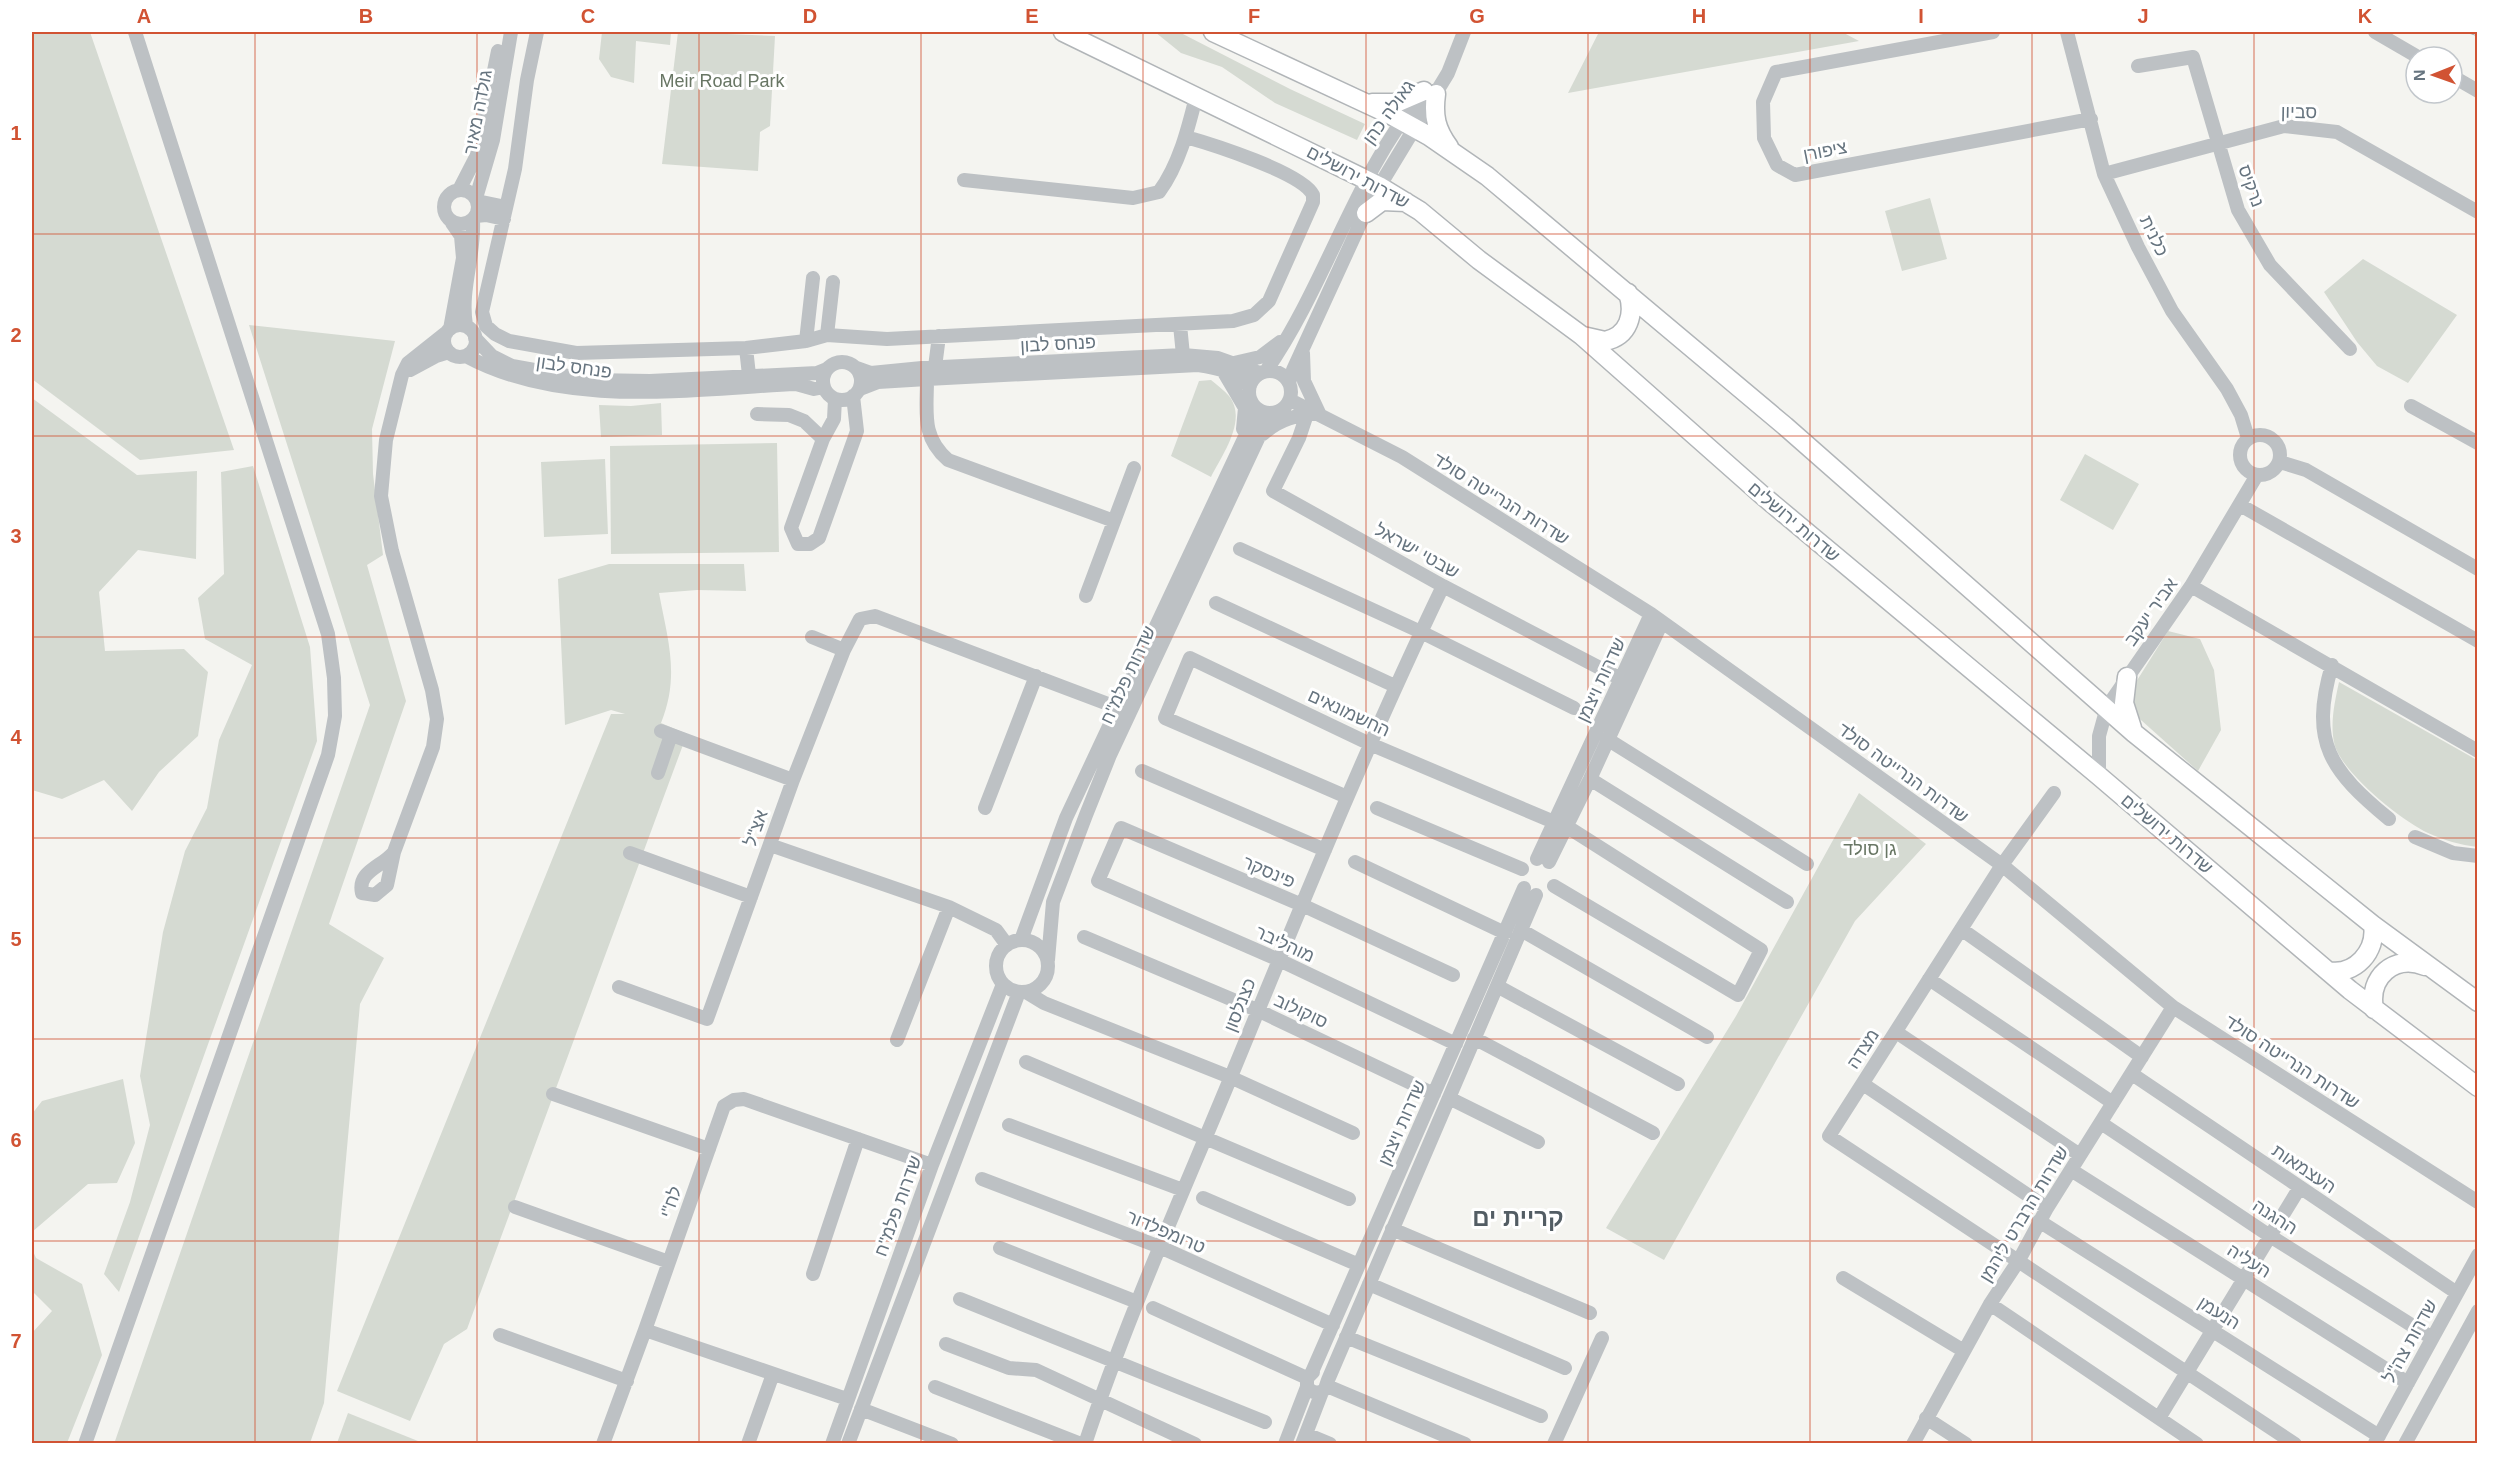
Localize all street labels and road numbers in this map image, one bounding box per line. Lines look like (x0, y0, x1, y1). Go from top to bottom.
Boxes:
street label: גולדה מאיר (460, 68, 496, 156)
street label: גאולה כהן (1359, 76, 1419, 148)
street label: סביון (2281, 102, 2317, 122)
street label: ציפורן (1801, 137, 1849, 165)
street label: שדרות ירושלים (1303, 142, 1413, 212)
street label: נרקיס (2234, 162, 2268, 210)
street label: כלנית (2136, 213, 2172, 259)
street label: פנחס לבון (1020, 332, 1096, 356)
street label: פנחס לבון (535, 352, 613, 382)
street label: שדרות הנרייטה סולד (1429, 449, 1573, 549)
street label: שדרות ירושלים (1744, 478, 1844, 566)
street label: שבטי ישראל (1371, 520, 1463, 582)
street label: אביר יעקב (2120, 574, 2182, 650)
street label: שדרות פלמ"ח (1097, 623, 1159, 727)
street label: שדרות ויצמן (1573, 635, 1629, 725)
street label: החשמונאים (1305, 685, 1393, 741)
street label: שדרות הנרייטה סולד (1834, 719, 1972, 827)
street label: שדרות ירושלים (2117, 790, 2217, 878)
street label: אצ"ל (740, 807, 772, 849)
street label: פינסקר (1240, 852, 1298, 892)
street label: מוהליבר (1252, 922, 1318, 966)
street label: כצנלסון (1220, 975, 1260, 1035)
street label: סוקולוב (1271, 990, 1331, 1032)
street label: שדרות הנרייטה סולד (2221, 1011, 2363, 1113)
street label: מצדה (1843, 1026, 1883, 1072)
street label: שדרות ויצמן (1374, 1077, 1430, 1169)
street label: העצמאות (2268, 1140, 2340, 1198)
street label: שדרות הרברט ליהמן (1976, 1143, 2072, 1285)
street label: שדרות פלמ"ח (871, 1153, 925, 1259)
street label: לח"י (656, 1184, 686, 1220)
street label: ההגנה (2249, 1195, 2301, 1239)
street label: טרומפלדור (1124, 1207, 1208, 1257)
street label: העליה (2224, 1240, 2274, 1282)
street label: הנעמן (2194, 1292, 2244, 1334)
street label: שדרות צה"ל (2379, 1296, 2441, 1386)

